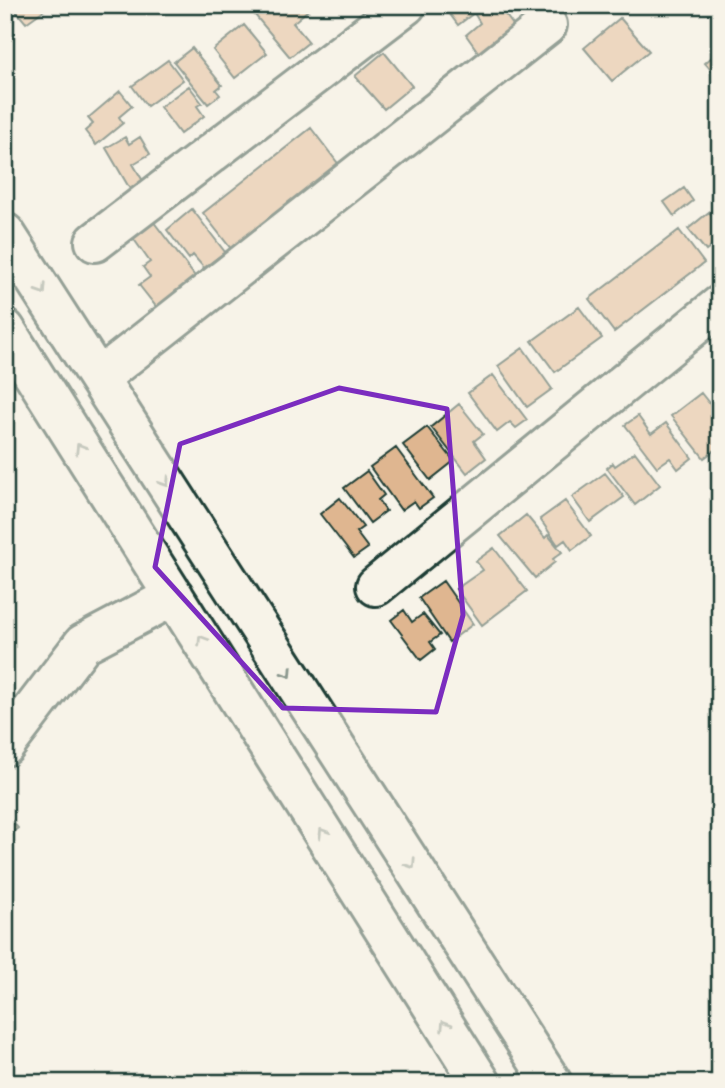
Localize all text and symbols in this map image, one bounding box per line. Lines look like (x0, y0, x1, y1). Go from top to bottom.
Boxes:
one-way arrow (34, 283, 47, 296)
one-way arrow (76, 443, 89, 456)
one-way arrow (157, 474, 170, 487)
one-way arrow (197, 635, 210, 648)
one-way arrow (280, 665, 293, 678)
one-way arrow (319, 827, 332, 840)
one-way arrow (403, 857, 416, 870)
one-way arrow (440, 1020, 453, 1033)

